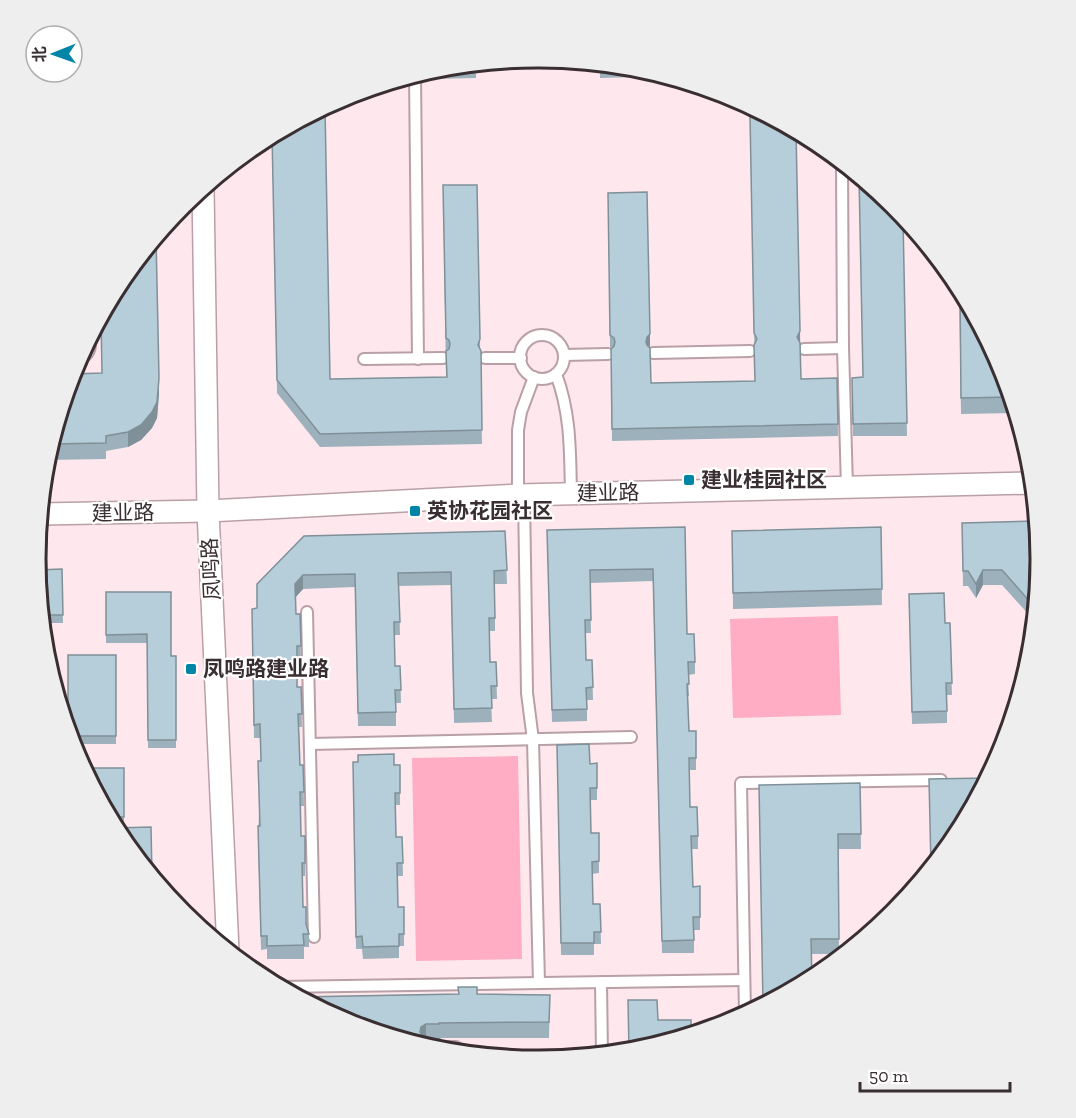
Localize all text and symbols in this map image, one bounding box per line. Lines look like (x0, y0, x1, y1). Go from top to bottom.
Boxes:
north arrow (24, 24, 84, 84)
text: 北 (30, 46, 49, 62)
place label: 建业桂园社区 (701, 467, 827, 492)
marker: 建业桂园社区 (682, 473, 696, 487)
street label: 建业路 (576, 479, 640, 506)
place label: 英协花园社区 (427, 498, 553, 523)
street label: 建业路 (91, 499, 155, 526)
marker: 英协花园社区 (408, 504, 422, 518)
street label: 凤鸣路 (196, 537, 225, 601)
place label: 凤鸣路建业路 (203, 656, 329, 681)
marker: 凤鸣路建业路 (184, 662, 198, 676)
scale bar (860, 1055, 1010, 1093)
text: 50 m (869, 1065, 909, 1087)

